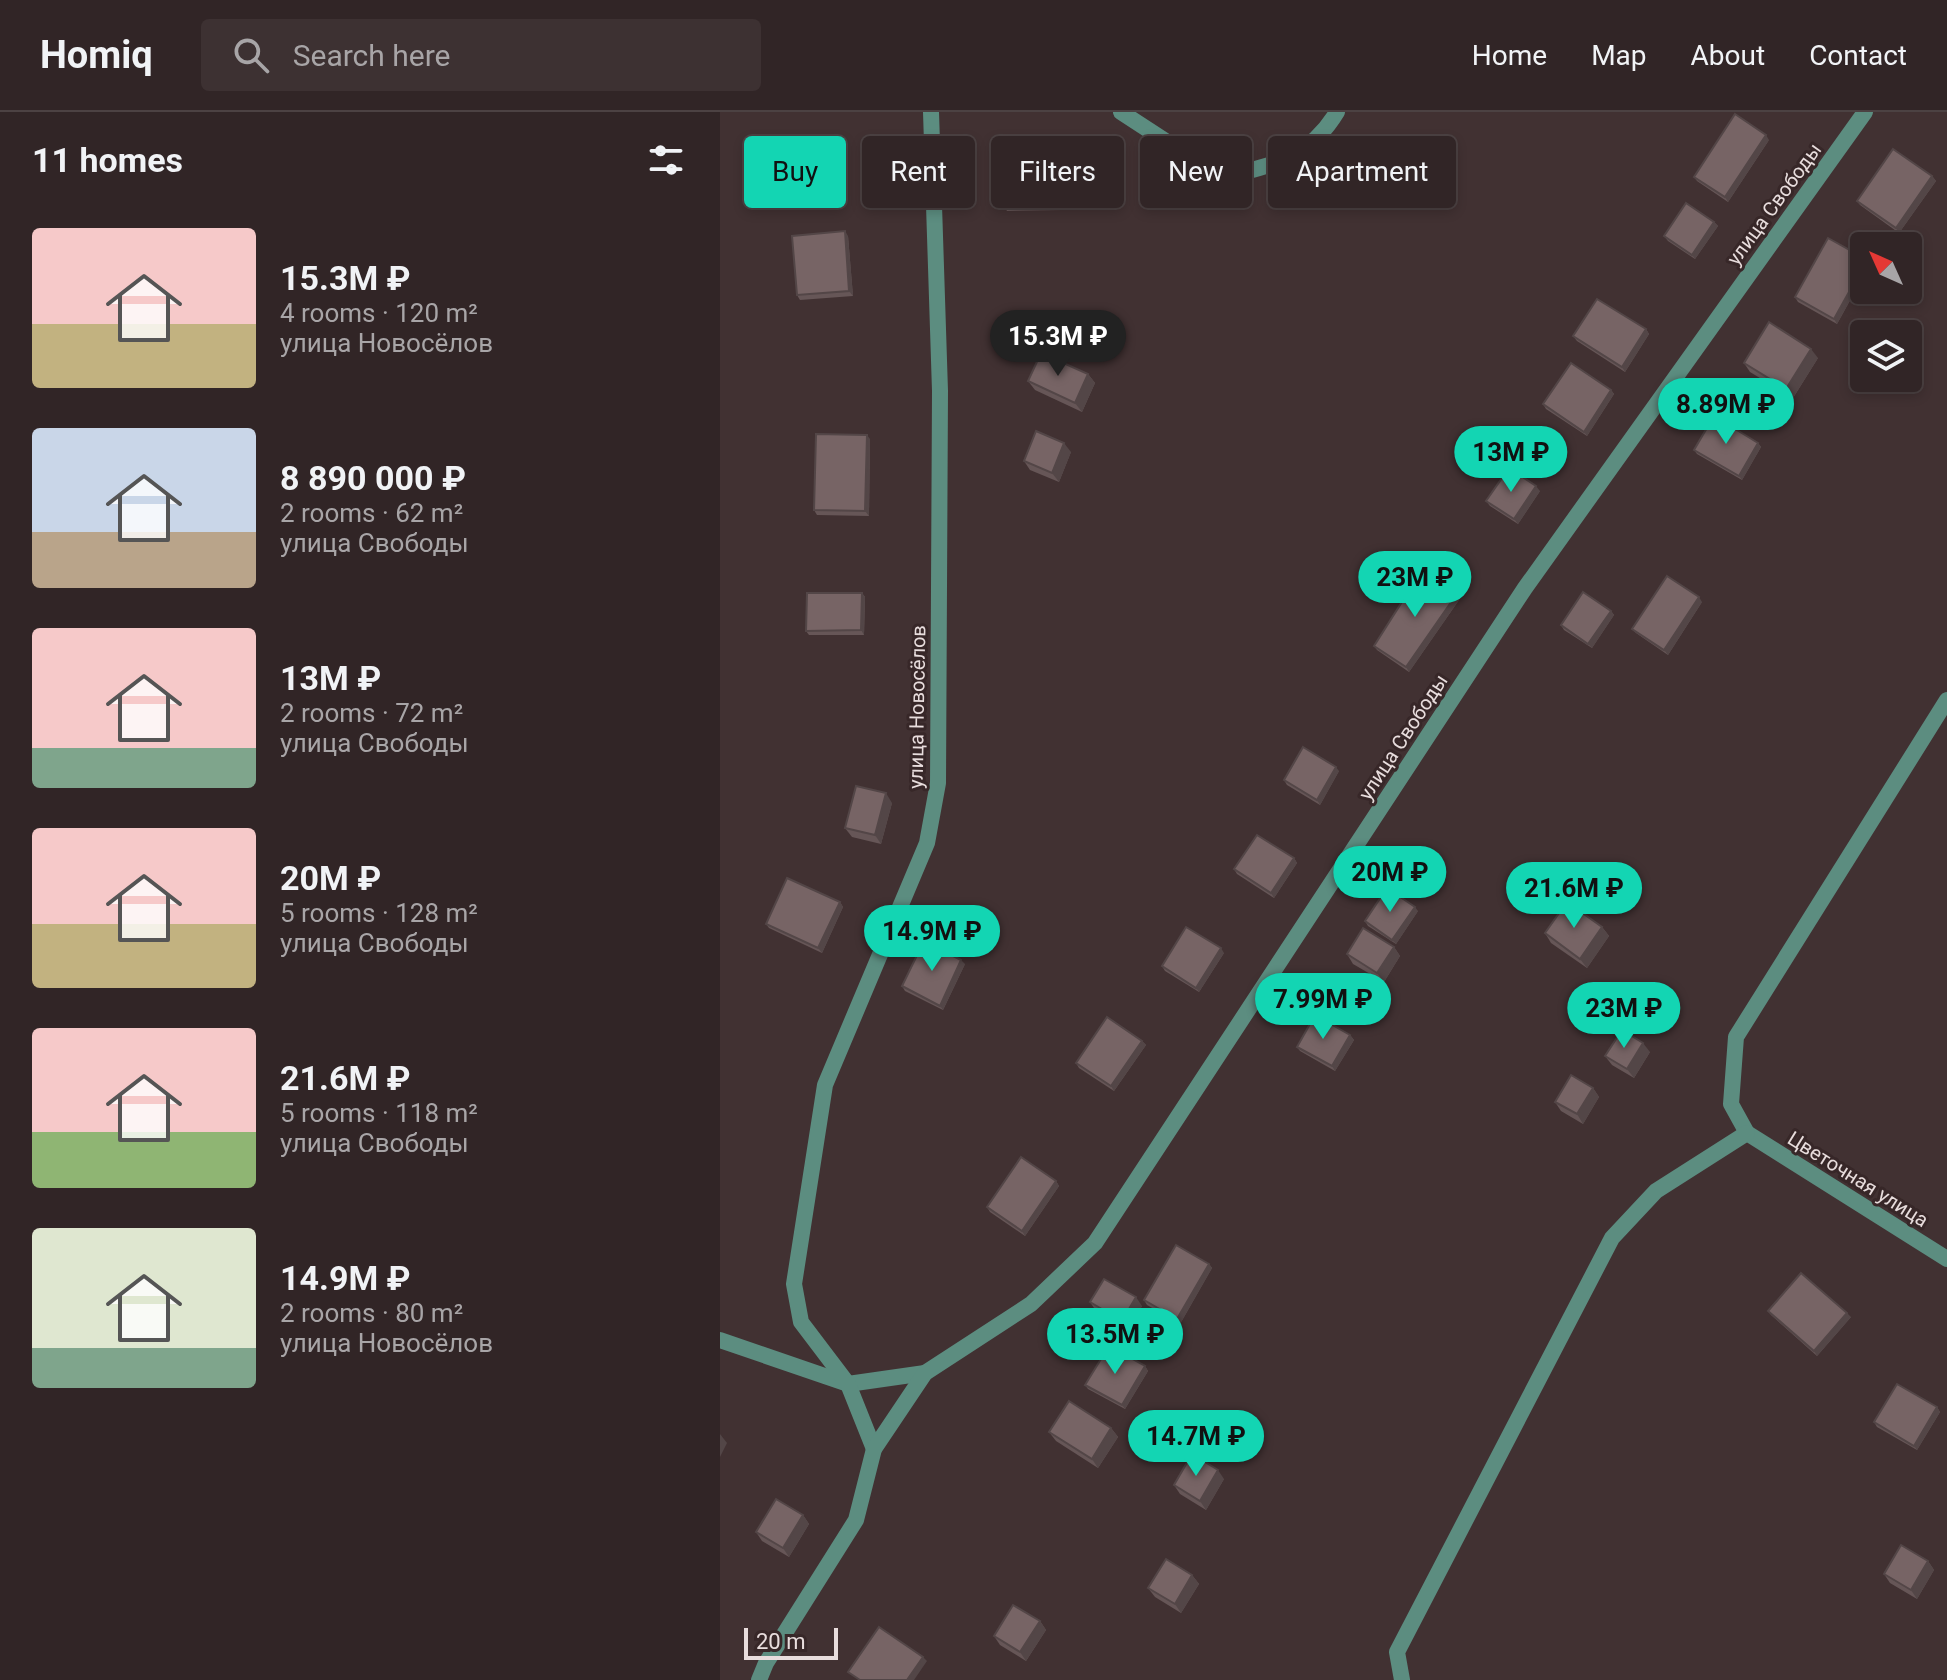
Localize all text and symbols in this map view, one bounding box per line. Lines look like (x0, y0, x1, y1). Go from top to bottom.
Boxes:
search box (201, 19, 761, 91)
text: Homiq (40, 33, 153, 77)
icon: search (229, 33, 273, 77)
text: Search here (293, 38, 451, 73)
text: Home (1472, 39, 1547, 72)
text: Map (1591, 39, 1647, 72)
text: About (1691, 39, 1765, 72)
text: Contact (1809, 39, 1907, 72)
chip: Buy (744, 136, 846, 208)
chip: Rent (862, 136, 975, 208)
chip: Filters (991, 136, 1124, 208)
chip: New (1140, 136, 1252, 208)
chip: Apartment (1268, 136, 1456, 208)
icon: filters (644, 138, 688, 182)
street label: улица Свободы (1722, 138, 1826, 270)
text: 11 homes (32, 140, 183, 180)
north arrow (1850, 232, 1922, 304)
map controls (1850, 232, 1922, 392)
text: 15.3M ₽ (280, 258, 411, 298)
icon: home (96, 260, 192, 356)
text: 4 rooms · 120 m² (280, 298, 478, 328)
pin: 15.3M ₽ (984, 310, 1132, 378)
button: layers (1850, 320, 1922, 392)
text: 15.3M ₽ (1008, 321, 1108, 351)
text: улица Новосёлов (280, 328, 493, 358)
pin: 8.89M ₽ (1652, 378, 1800, 446)
text: 8.89M ₽ (1676, 389, 1776, 419)
pin: 13M ₽ (1455, 426, 1567, 494)
text: 13M ₽ (1472, 437, 1550, 467)
text: 8 890 000 ₽ (280, 458, 466, 498)
icon: home (96, 460, 192, 556)
text: 2 rooms · 62 m² (280, 498, 463, 528)
text: улица Свободы (280, 528, 469, 558)
pin: 23M ₽ (1359, 551, 1471, 619)
text: 23M ₽ (1376, 562, 1454, 592)
street label: улица Новосёлов (904, 625, 930, 789)
text: 13M ₽ (280, 658, 381, 698)
icon: home (96, 660, 192, 756)
street label: улица Свободы (1353, 670, 1453, 804)
text: 2 rooms · 72 m² (280, 698, 463, 728)
text: улица Свободы (280, 728, 469, 758)
pin: 20M ₽ (1334, 846, 1446, 914)
text: 20M ₽ (1351, 857, 1429, 887)
text: 20M ₽ (280, 858, 381, 898)
icon: home (96, 860, 192, 956)
pin: 21.6M ₽ (1500, 862, 1648, 930)
text: 21.6M ₽ (1524, 873, 1624, 903)
text: 5 rooms · 128 m² (280, 898, 478, 928)
pin: 14.9M ₽ (858, 905, 1006, 973)
text: 14.9M ₽ (882, 916, 982, 946)
text: улица Свободы (280, 928, 469, 958)
pin: 7.99M ₽ (1249, 973, 1397, 1041)
pin: 23M ₽ (1568, 982, 1680, 1050)
text: 7.99M ₽ (1273, 984, 1373, 1014)
text: 23M ₽ (1585, 993, 1663, 1023)
text: 21.6M ₽ (280, 1058, 411, 1098)
icon: home (96, 1060, 192, 1156)
text: 5 rooms · 118 m² (280, 1098, 478, 1128)
street label: Цветочная улица (1783, 1126, 1933, 1232)
text: улица Свободы (280, 1128, 469, 1158)
text: 14.9M ₽ (280, 1258, 411, 1298)
icon: home (96, 1260, 192, 1356)
text: 2 rooms · 80 m² (280, 1298, 463, 1328)
pin: 13.5M ₽ (1041, 1308, 1189, 1376)
text: 13.5M ₽ (1065, 1319, 1165, 1349)
text: улица Новосёлов (280, 1328, 493, 1358)
pin: 14.7M ₽ (1122, 1410, 1270, 1478)
text: 14.7M ₽ (1146, 1421, 1246, 1451)
scale bar (744, 1624, 838, 1660)
text: 20 m (756, 1629, 805, 1654)

